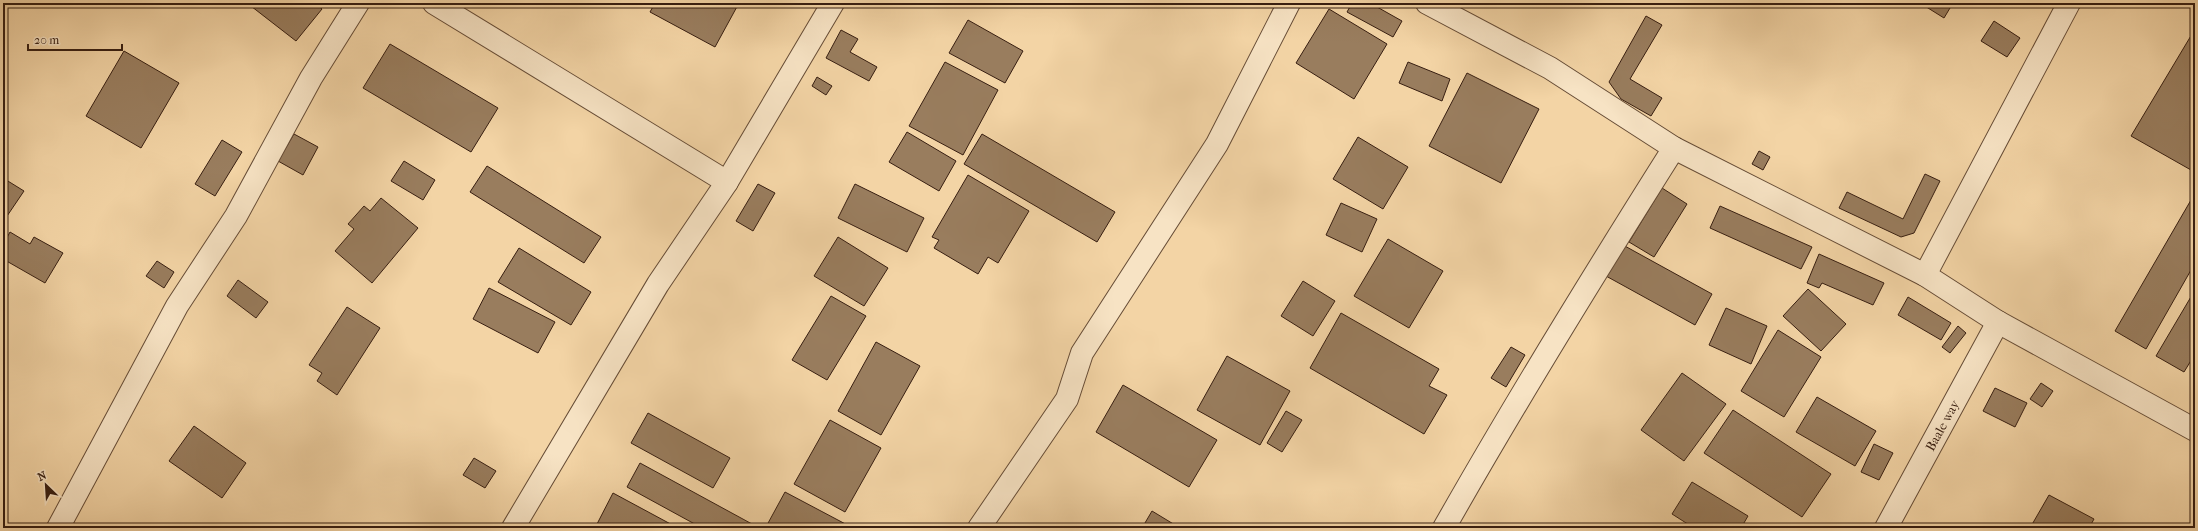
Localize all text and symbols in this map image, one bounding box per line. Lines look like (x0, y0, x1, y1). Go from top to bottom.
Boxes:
scale bar (28, 26, 122, 52)
text: 20 m (34, 33, 59, 47)
street label: Baale way (1922, 396, 1962, 453)
north arrow (26, 465, 66, 505)
text: N (35, 468, 49, 484)

